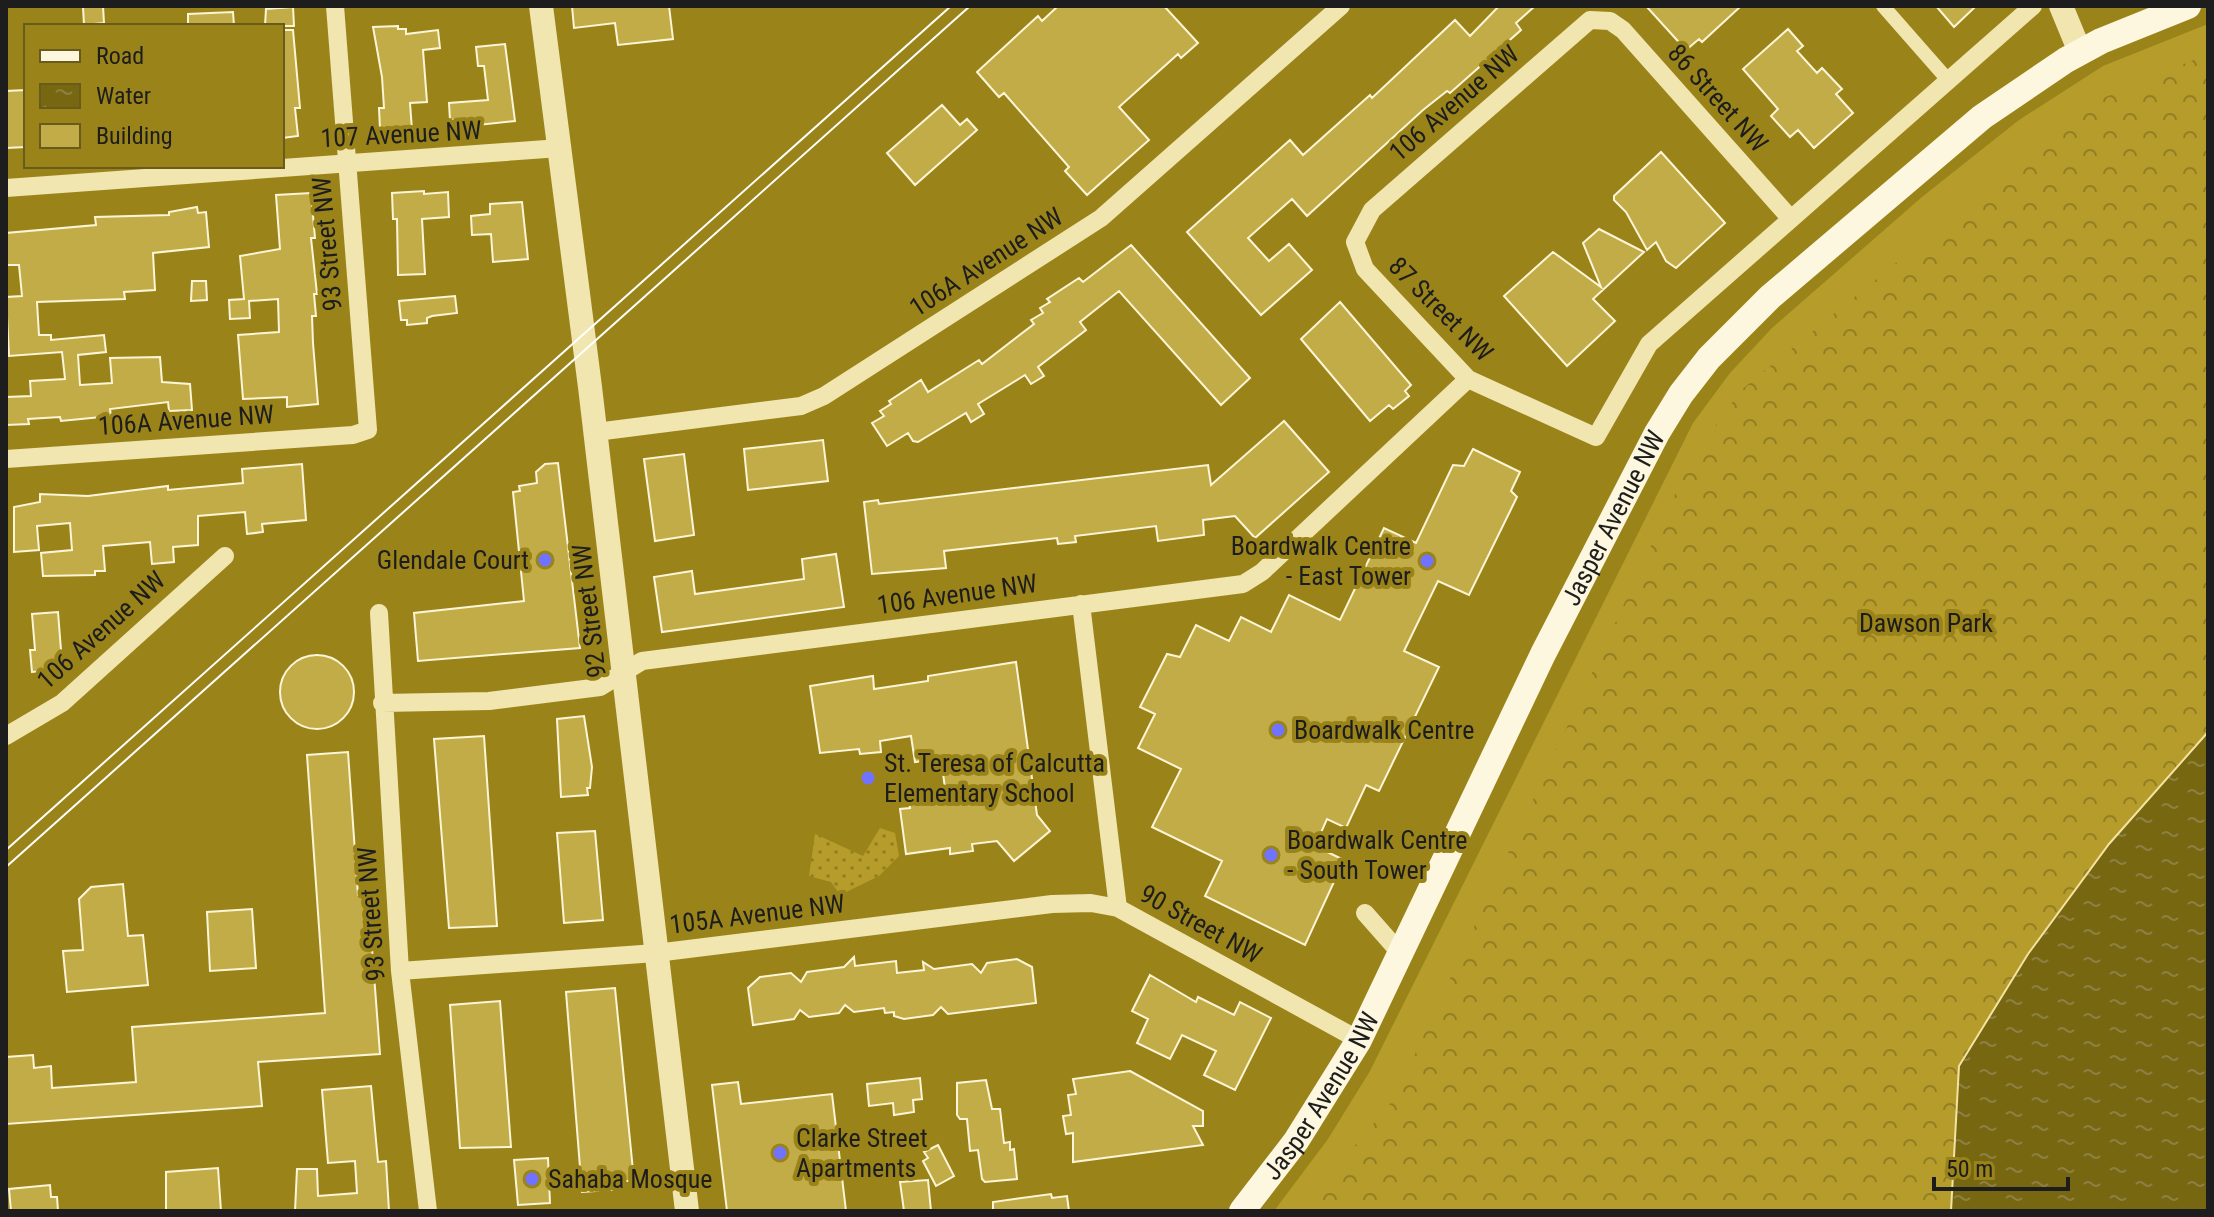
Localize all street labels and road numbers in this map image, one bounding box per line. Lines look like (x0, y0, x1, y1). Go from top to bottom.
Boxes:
street label: 86 Street NW (1662, 38, 1774, 158)
street label: 106 Avenue NW (1383, 39, 1525, 167)
street label: 107 Avenue NW (320, 115, 482, 153)
street label: 93 Street NW (306, 176, 348, 312)
street label: 106A Avenue NW (904, 201, 1068, 323)
street label: 87 Street NW (1383, 251, 1499, 367)
street label: 106A Avenue NW (97, 399, 275, 441)
street label: Jasper Avenue NW (1556, 425, 1671, 611)
street label: 92 Street NW (566, 542, 612, 680)
street label: 106 Avenue NW (31, 565, 171, 695)
street label: 106 Avenue NW (875, 568, 1039, 620)
street label: 93 Street NW (351, 846, 391, 982)
street label: 90 Street NW (1135, 878, 1267, 970)
street label: 105A Avenue NW (668, 888, 846, 940)
street label: Jasper Avenue NW (1257, 1007, 1385, 1186)

